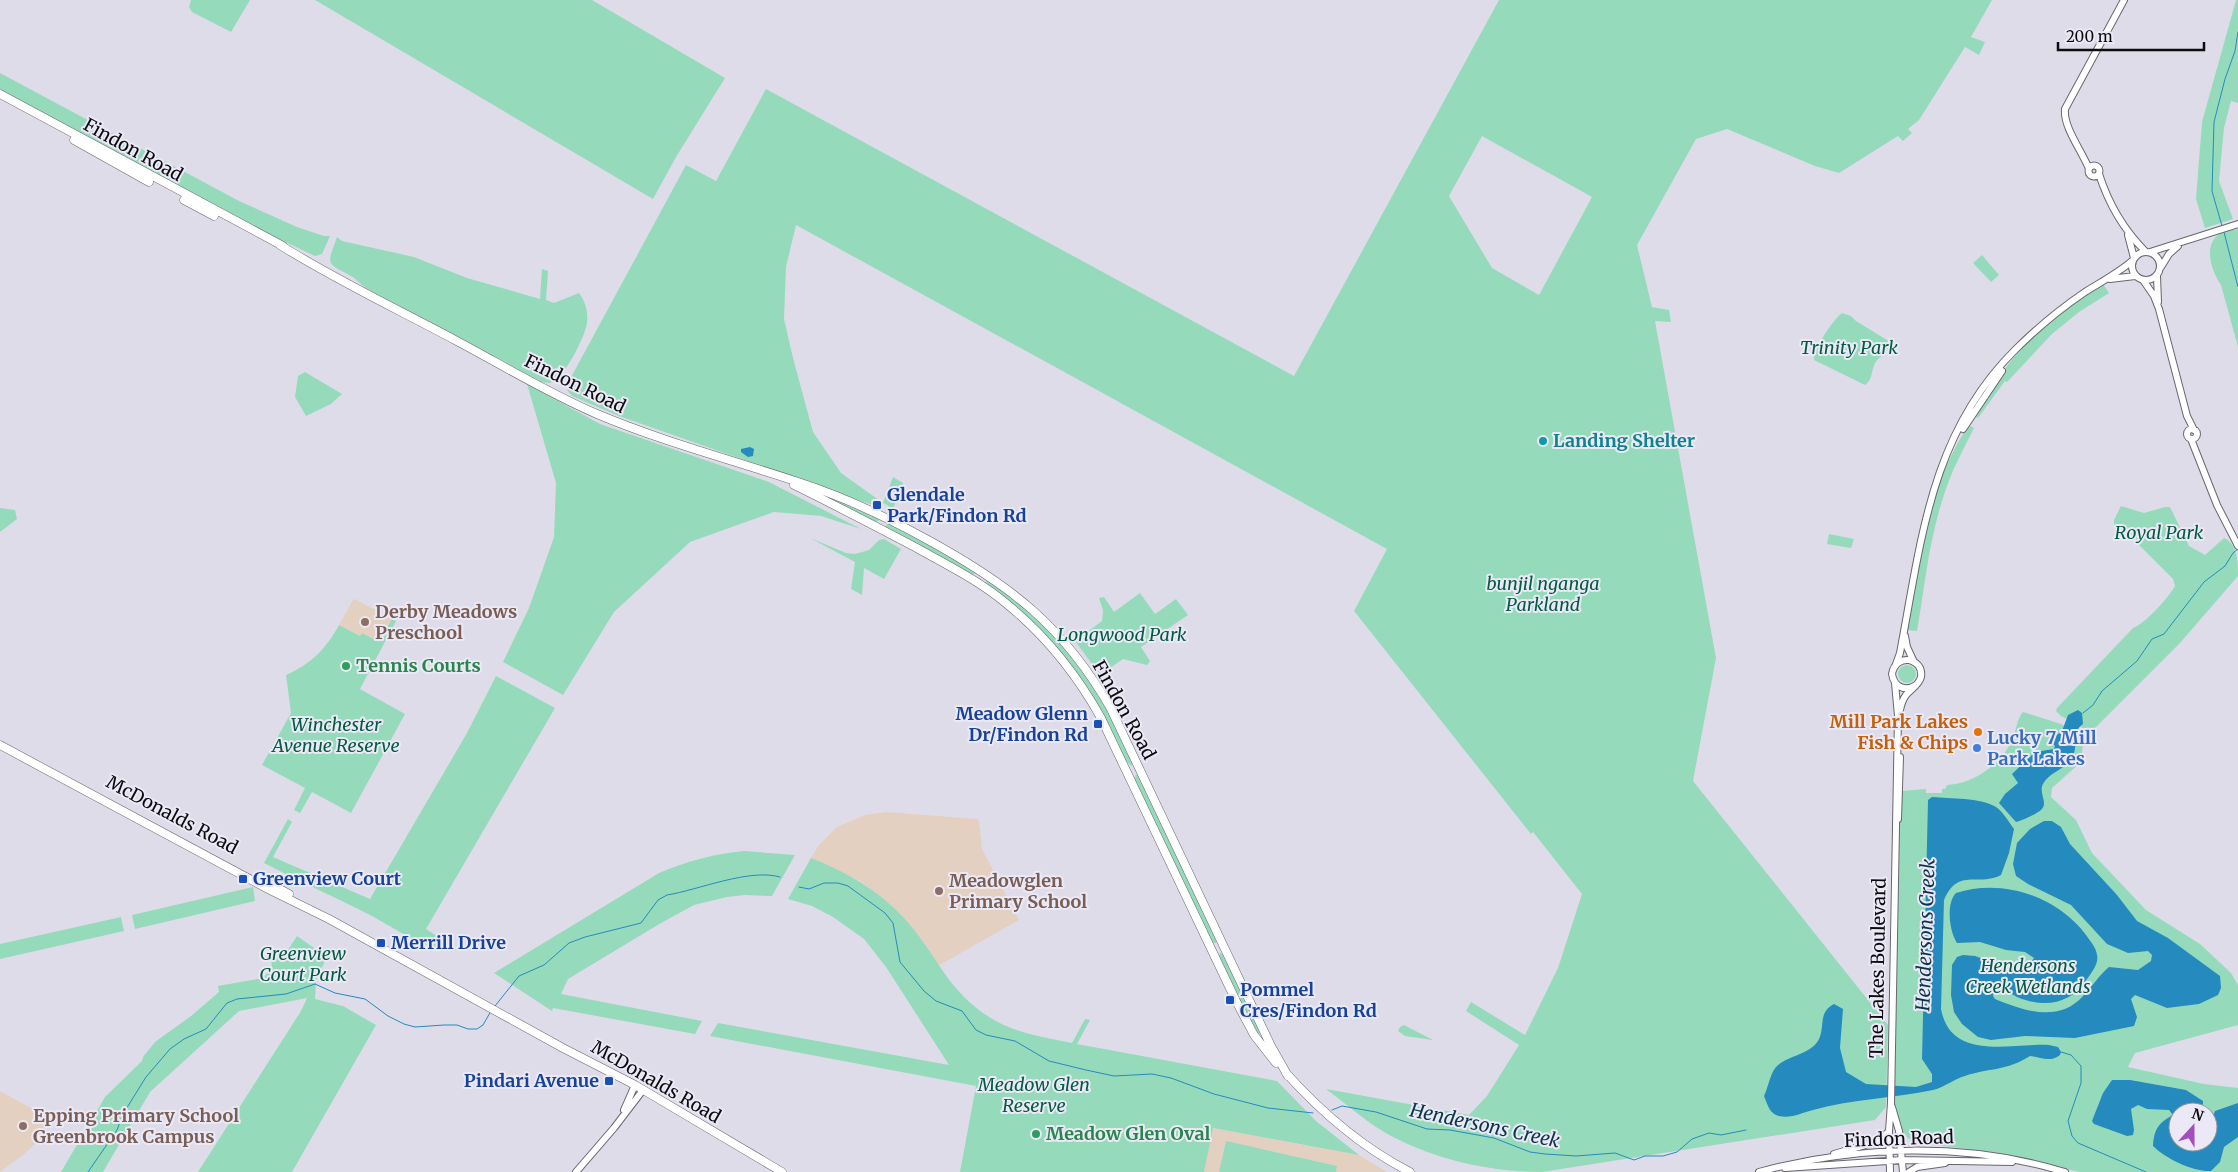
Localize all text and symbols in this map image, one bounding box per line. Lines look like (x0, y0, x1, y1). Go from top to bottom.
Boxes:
scale bar (2058, 20, 2204, 52)
text: 200 m (2066, 27, 2113, 46)
street label: Findon Road (80, 113, 187, 186)
park label: Trinity Park (1800, 336, 1898, 359)
street label: Findon Road (521, 349, 630, 418)
place label: Landing Shelter (1553, 429, 1695, 452)
marker: Landing Shelter (1537, 435, 1549, 447)
place label: Glendale Park/Findon Rd (887, 483, 1027, 527)
marker: Glendale Park/Findon Rd (871, 499, 883, 511)
park label: Royal Park (2115, 521, 2204, 544)
park label: bunjil nganga Parkland (1486, 572, 1600, 616)
place label: Derby Meadows Preschool (375, 600, 517, 644)
marker: Derby Meadows Preschool (359, 616, 371, 628)
park label: Longwood Park (1057, 623, 1187, 646)
place label: Tennis Courts (356, 654, 481, 677)
street label: Findon Road (1088, 656, 1161, 764)
marker: Tennis Courts (340, 660, 352, 672)
place label: Meadow Glenn Dr/Findon Rd (955, 702, 1088, 746)
place label: Mill Park Lakes Fish & Chips (1830, 710, 1968, 754)
park label: Winchester Avenue Reserve (270, 713, 400, 757)
marker: Meadow Glenn Dr/Findon Rd (1092, 718, 1104, 730)
marker: Mill Park Lakes Fish & Chips (1972, 726, 1984, 738)
place label: Lucky 7 Mill Park Lakes (1987, 726, 2097, 770)
marker: Lucky 7 Mill Park Lakes (1971, 742, 1983, 754)
street label: McDonalds Road (102, 770, 242, 859)
water label: Hendersons Creek (1910, 858, 1940, 1013)
place label: Greenview Court (253, 867, 402, 890)
place label: Meadowglen Primary School (949, 869, 1087, 913)
marker: Greenview Court (237, 873, 249, 885)
street label: The Lakes Boulevard (1864, 877, 1891, 1058)
marker: Meadowglen Primary School (933, 885, 945, 897)
place label: Merrill Drive (391, 931, 506, 954)
marker: Merrill Drive (375, 937, 387, 949)
park label: Greenview Court Park (259, 942, 347, 986)
park label: Hendersons Creek Wetlands (1966, 954, 2091, 998)
place label: Pommel Cres/Findon Rd (1240, 978, 1377, 1022)
marker: Pommel Cres/Findon Rd (1224, 994, 1236, 1006)
street label: McDonalds Road (587, 1035, 725, 1128)
place label: Pindari Avenue (464, 1069, 599, 1092)
park label: Meadow Glen Reserve (977, 1073, 1090, 1117)
marker: Pindari Avenue (603, 1075, 615, 1087)
water label: Hendersons Creek (1407, 1097, 1563, 1153)
north arrow (2168, 1102, 2218, 1152)
place label: Epping Primary School Greenbrook Campus (33, 1104, 239, 1148)
text: N (2189, 1104, 2206, 1125)
marker: Epping Primary School Greenbrook Campus (17, 1120, 29, 1132)
place label: Meadow Glen Oval (1046, 1122, 1211, 1145)
street label: Findon Road (1844, 1125, 1954, 1152)
marker: Meadow Glen Oval (1030, 1128, 1042, 1140)

